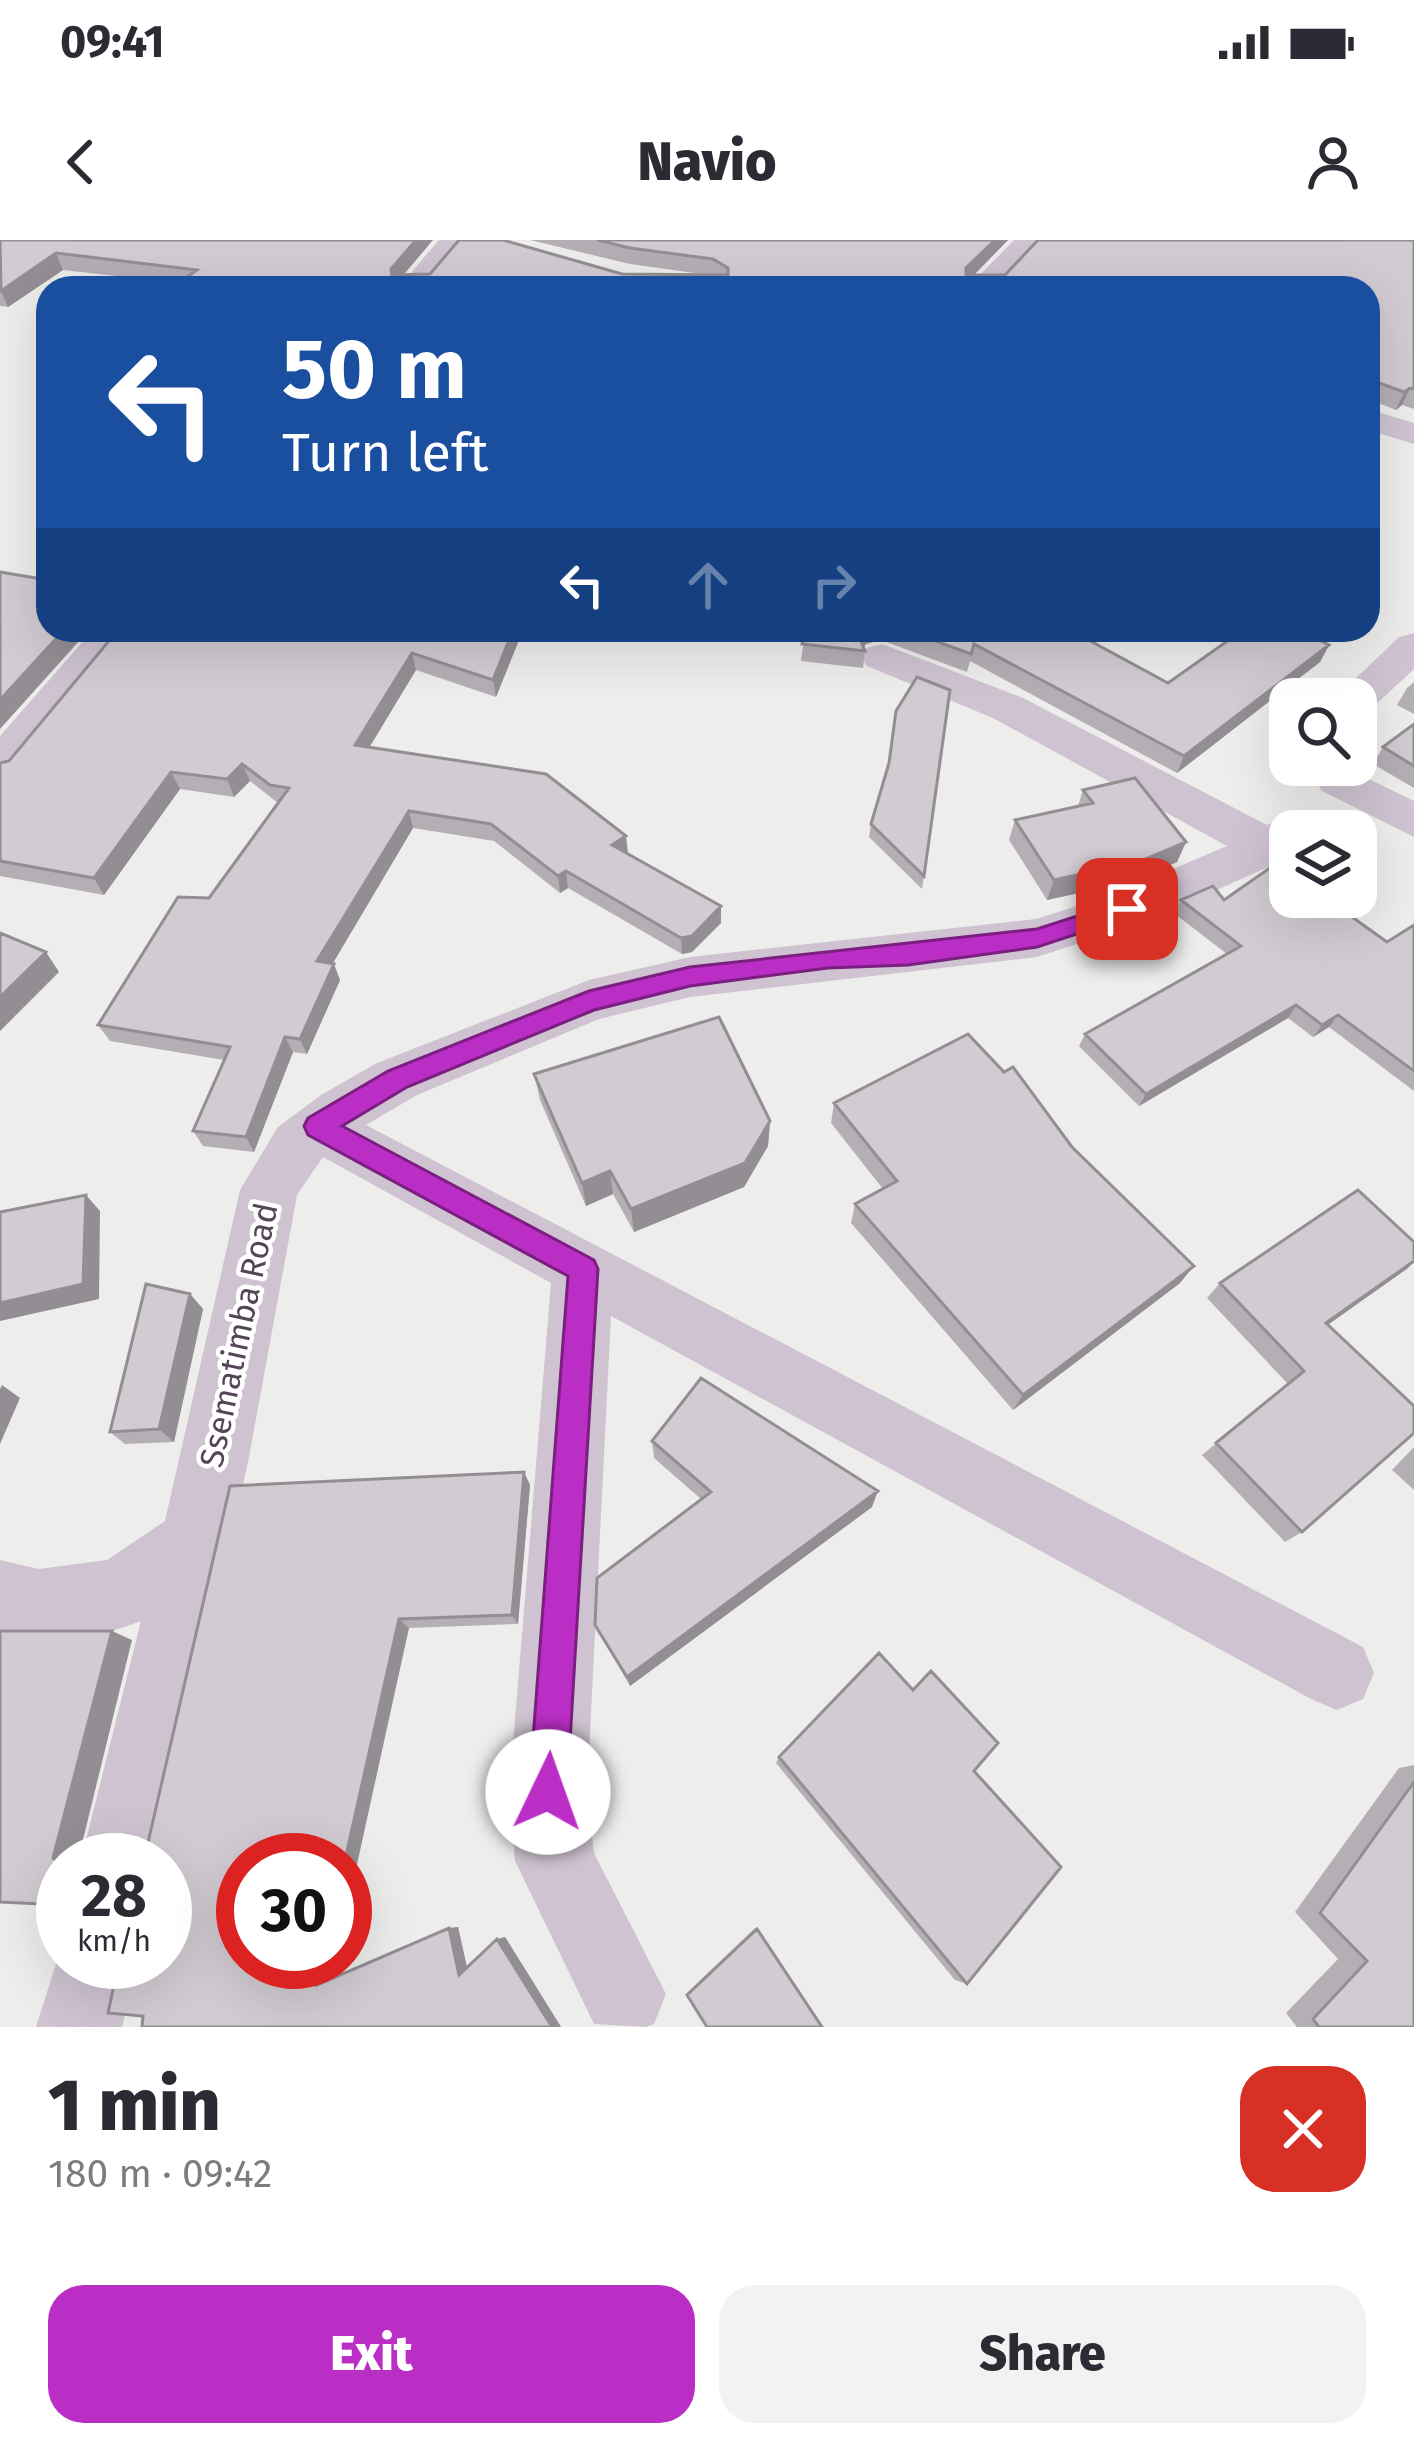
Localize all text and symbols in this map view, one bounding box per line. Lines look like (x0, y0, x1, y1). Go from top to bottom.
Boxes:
text: 09:41 (60, 15, 165, 69)
icon: back (48, 129, 114, 195)
icon: person (1300, 129, 1366, 195)
text: Navio (637, 130, 777, 194)
text: 50 m (282, 319, 467, 420)
icon: left (84, 324, 240, 480)
text: Turn left (282, 421, 489, 485)
icon: left (549, 552, 615, 618)
icon: ahead (675, 552, 741, 618)
icon: right (801, 552, 867, 618)
map controls (1269, 678, 1377, 918)
button: search (1269, 678, 1377, 786)
button: layers (1269, 810, 1377, 918)
pin (1076, 858, 1178, 960)
icon: arrive (1094, 876, 1160, 942)
street label: Ssematimba Road (191, 1199, 287, 1471)
position arrow (485, 1729, 611, 1855)
speed limit sign: 30 (216, 1833, 372, 1989)
text: 28 (81, 1860, 147, 1932)
text: km/h (77, 1923, 151, 1959)
text: 1 min (48, 2063, 221, 2149)
button: close (1240, 2066, 1366, 2192)
text: 180 m · 09:42 (48, 2151, 272, 2197)
button: Exit (48, 2285, 695, 2423)
button: Share (719, 2285, 1366, 2423)

